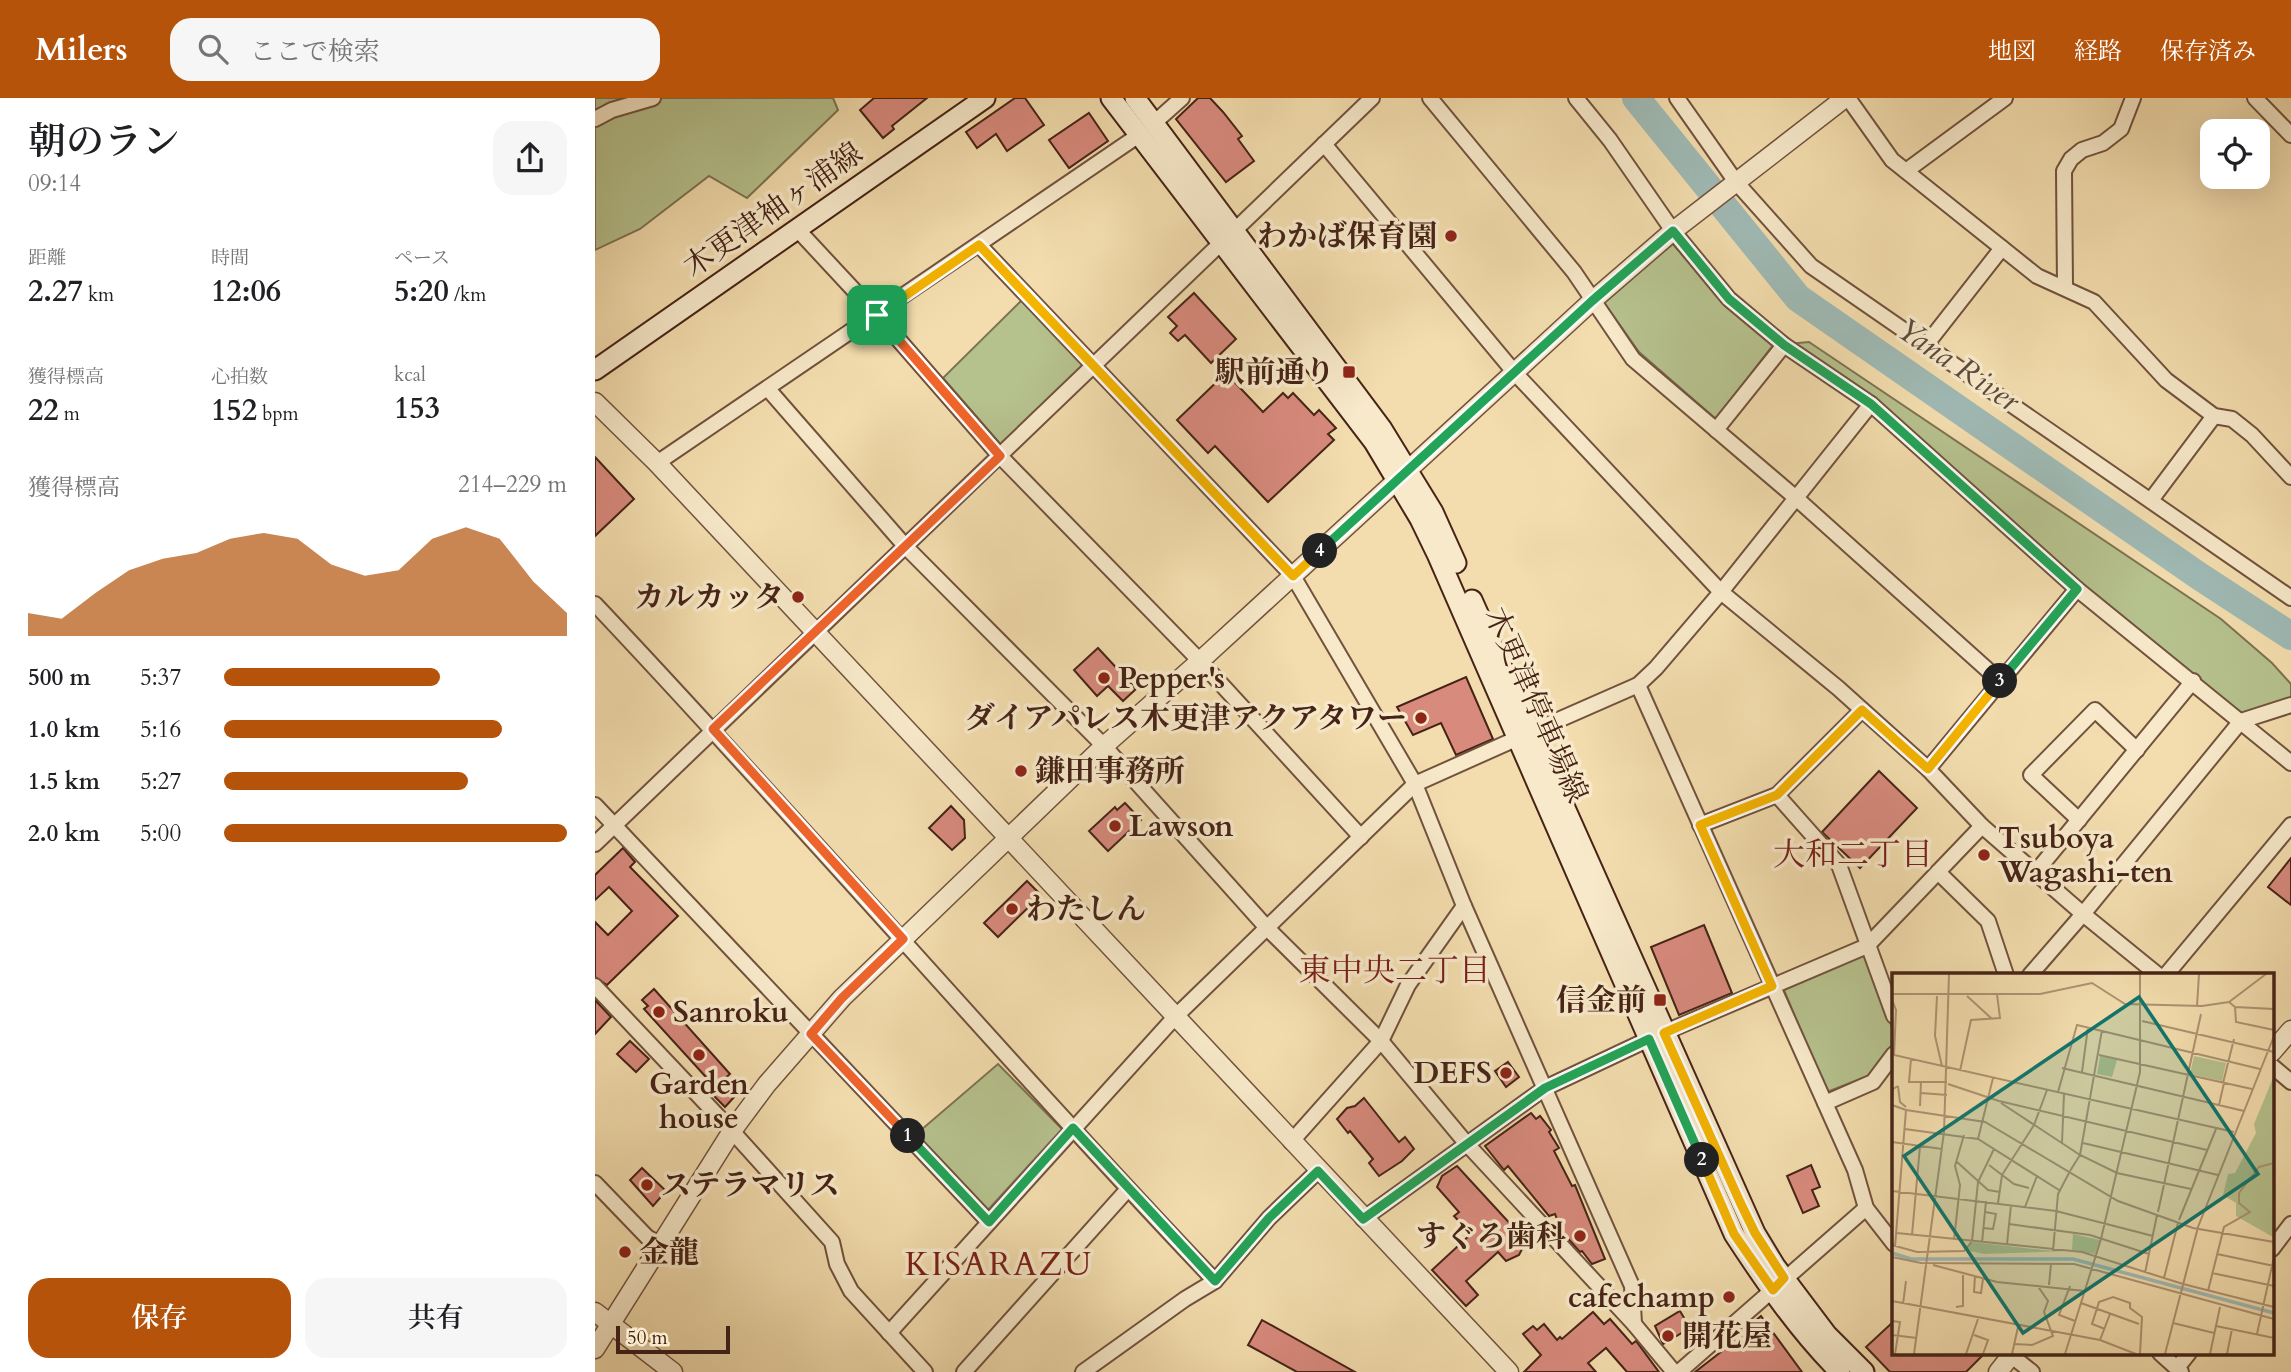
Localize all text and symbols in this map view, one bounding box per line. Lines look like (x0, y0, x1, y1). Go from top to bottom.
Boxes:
search box (170, 18, 660, 81)
text: Milers (35, 27, 128, 72)
icon: search (194, 30, 232, 68)
text: ここで検索 (250, 34, 380, 69)
text: 地図 (1988, 35, 2036, 68)
text: 経路 (2074, 35, 2122, 68)
text: 保存済み (2160, 35, 2256, 68)
text: 朝のラン (28, 116, 180, 168)
map controls (2200, 119, 2270, 189)
button: locate (2200, 119, 2270, 189)
button: share (493, 121, 567, 195)
street label: 木更津袖ヶ浦線 (675, 133, 871, 287)
text: 09:14 (28, 168, 81, 199)
place label: わかば保育園 (1257, 216, 1437, 257)
marker: わかば保育園 (1443, 228, 1459, 244)
text: 距離 (28, 245, 66, 271)
text: 時間 (211, 245, 249, 271)
text: ペース (394, 245, 450, 271)
text: 2.27 (28, 271, 83, 312)
text: 12:06 (211, 271, 281, 312)
text: 5:20 (394, 271, 449, 312)
text: km (83, 282, 114, 308)
text: /km (449, 282, 486, 308)
pin (847, 285, 907, 345)
icon: arrive (858, 296, 896, 334)
water label: Yana River (1888, 308, 2030, 423)
place label: 駅前通り (1215, 352, 1335, 393)
text: kcal (394, 362, 426, 388)
text: 獲得標高 (28, 364, 104, 390)
text: 心拍数 (211, 364, 268, 390)
marker: 駅前通り (1341, 364, 1357, 380)
text: 153 (394, 388, 440, 429)
text: 22 (28, 390, 59, 431)
text: 152 (211, 390, 257, 431)
text: m (59, 401, 80, 427)
text: bpm (257, 401, 299, 427)
text: 214–229 m (458, 469, 567, 500)
text: 獲得標高 (28, 472, 120, 503)
pin: 4 (1303, 533, 1337, 568)
text: 4 (1315, 537, 1324, 563)
place label: カルカッタ (634, 577, 784, 618)
marker: カルカッタ (790, 589, 806, 605)
street label: 木更津停車場線 (1475, 601, 1597, 809)
place label: Pepper's (1118, 658, 1225, 699)
text: 500 m (28, 662, 91, 693)
text: 5:37 (140, 662, 181, 693)
pin: 3 (1983, 664, 2017, 698)
text: 3 (1995, 667, 2004, 693)
marker: Pepper's (1096, 670, 1112, 686)
place label: ダイアパレス木更津アクアタワー (965, 698, 1407, 739)
marker: ダイアパレス木更津アクアタワー (1413, 710, 1429, 726)
text: 1.0 km (28, 714, 100, 745)
text: 5:16 (140, 714, 181, 745)
place label: 鎌田事務所 (1035, 751, 1185, 792)
marker: 鎌田事務所 (1013, 763, 1029, 779)
text: 1.5 km (28, 766, 100, 797)
text: 5:27 (140, 766, 181, 797)
place label: Lawson (1129, 806, 1234, 847)
text: 2.0 km (28, 818, 100, 849)
text: 5:00 (140, 818, 181, 849)
marker: Lawson (1107, 818, 1123, 834)
place label: Tsuboya Wagashi-ten (1997, 818, 2173, 893)
district label: 大和二丁目 (1773, 833, 1933, 877)
marker: Tsuboya Wagashi-ten (1976, 847, 1992, 863)
place label: わたしん (1026, 889, 1146, 930)
marker: わたしん (1004, 901, 1020, 917)
district label: 東中央二丁目 (1299, 949, 1491, 993)
inset map (1892, 973, 2273, 1354)
place label: 信金前 (1556, 980, 1646, 1021)
place label: Sanroku (673, 992, 789, 1033)
marker: 信金前 (1652, 992, 1668, 1008)
marker: Sanroku (651, 1004, 667, 1020)
marker: Garden house (691, 1047, 707, 1063)
place label: DEFS (1413, 1053, 1492, 1094)
place label: Garden house (649, 1064, 749, 1139)
marker: DEFS (1498, 1065, 1514, 1081)
pin: 1 (891, 1118, 925, 1154)
text: 1 (903, 1122, 912, 1148)
pin: 2 (1685, 1142, 1719, 1178)
text: 2 (1697, 1146, 1706, 1172)
place label: ステラマリス (661, 1165, 840, 1206)
marker: ステラマリス (639, 1177, 655, 1193)
place label: すぐろ歯科 (1416, 1216, 1566, 1257)
marker: すぐろ歯科 (1572, 1228, 1588, 1244)
place label: 金龍 (639, 1232, 699, 1273)
district label: KISARAZU (905, 1242, 1093, 1287)
marker: 金龍 (617, 1244, 633, 1260)
place label: cafechamp (1568, 1277, 1715, 1318)
button: 保存 (28, 1278, 291, 1358)
button: 共有 (305, 1278, 567, 1358)
marker: cafechamp (1721, 1289, 1737, 1305)
place label: 開花屋 (1682, 1316, 1772, 1357)
scale bar (616, 1323, 730, 1355)
text: 50 m (627, 1325, 668, 1351)
marker: 開花屋 (1660, 1328, 1676, 1344)

